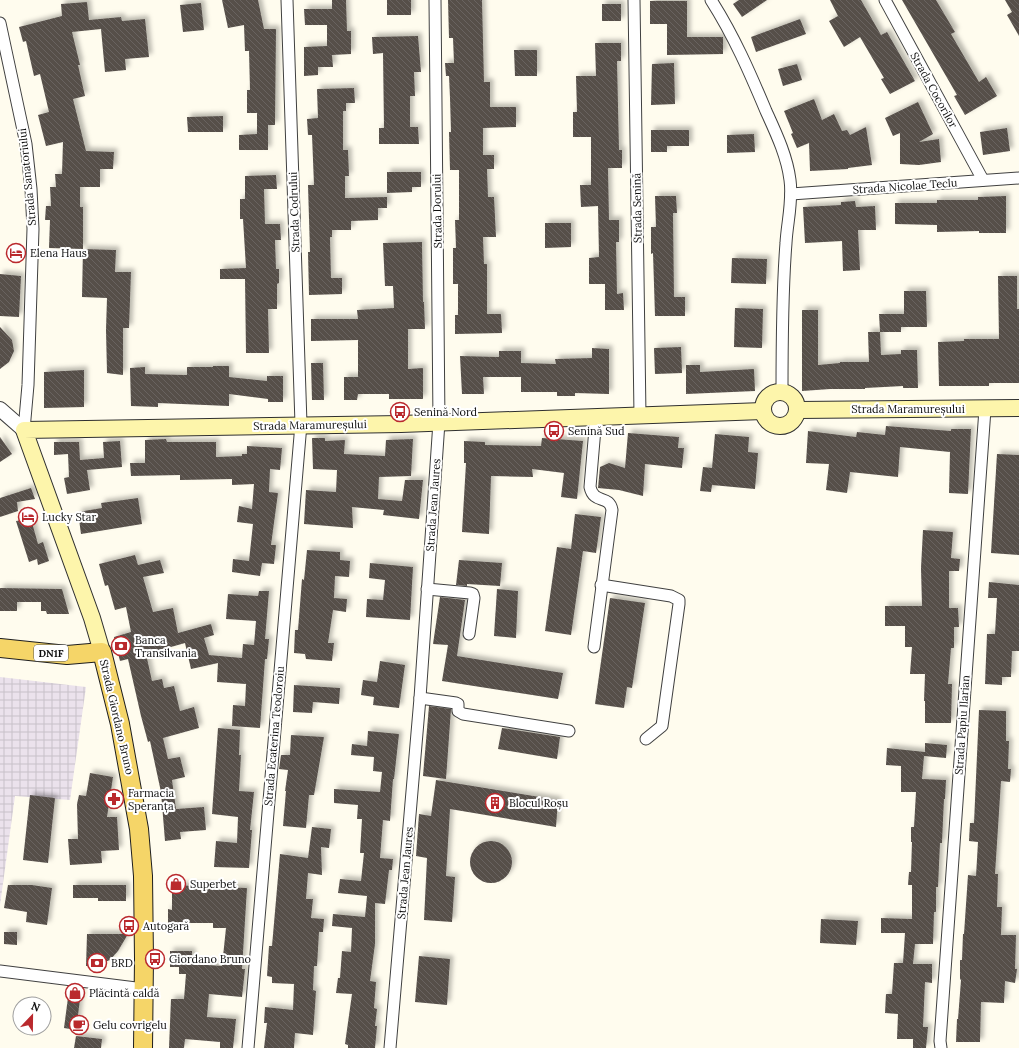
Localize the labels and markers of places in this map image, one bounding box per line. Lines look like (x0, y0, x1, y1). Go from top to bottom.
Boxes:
hotel icon: Elena Haus (5, 242, 27, 264)
place label: Elena Haus (30, 246, 87, 260)
bus stop icon: Senină Nord (389, 401, 411, 423)
place label: Senină Nord (414, 405, 478, 419)
bus stop icon: Senină Sud (543, 420, 565, 442)
place label: Senină Sud (568, 424, 625, 438)
hotel icon: Lucky Star (17, 506, 39, 528)
place label: Lucky Star (42, 510, 97, 524)
place label: Banca Transilvania (135, 633, 197, 660)
bank icon: Banca Transilvania (110, 635, 132, 657)
place label: Farmacia Speranța (128, 786, 174, 813)
pharmacy icon: Farmacia Speranța (103, 788, 125, 810)
building icon: Blocul Roșu (484, 792, 506, 814)
place label: Blocul Roșu (509, 796, 569, 810)
shop icon: Superbet (165, 873, 187, 895)
place label: Superbet (190, 877, 237, 891)
bus stop icon: Autogară (118, 915, 140, 937)
place label: Autogară (142, 919, 190, 933)
bus stop icon: Giordano Bruno (144, 948, 166, 970)
bank icon: BRD (86, 952, 108, 974)
place label: Giordano Bruno (169, 952, 251, 966)
place label: BRD (111, 956, 133, 970)
shop icon: Plăcintă caldă (64, 982, 86, 1004)
place label: Plăcintă caldă (89, 986, 160, 1000)
cafe icon: Gelu covrigelu (68, 1014, 90, 1036)
place label: Gelu covrigelu (93, 1018, 167, 1032)

